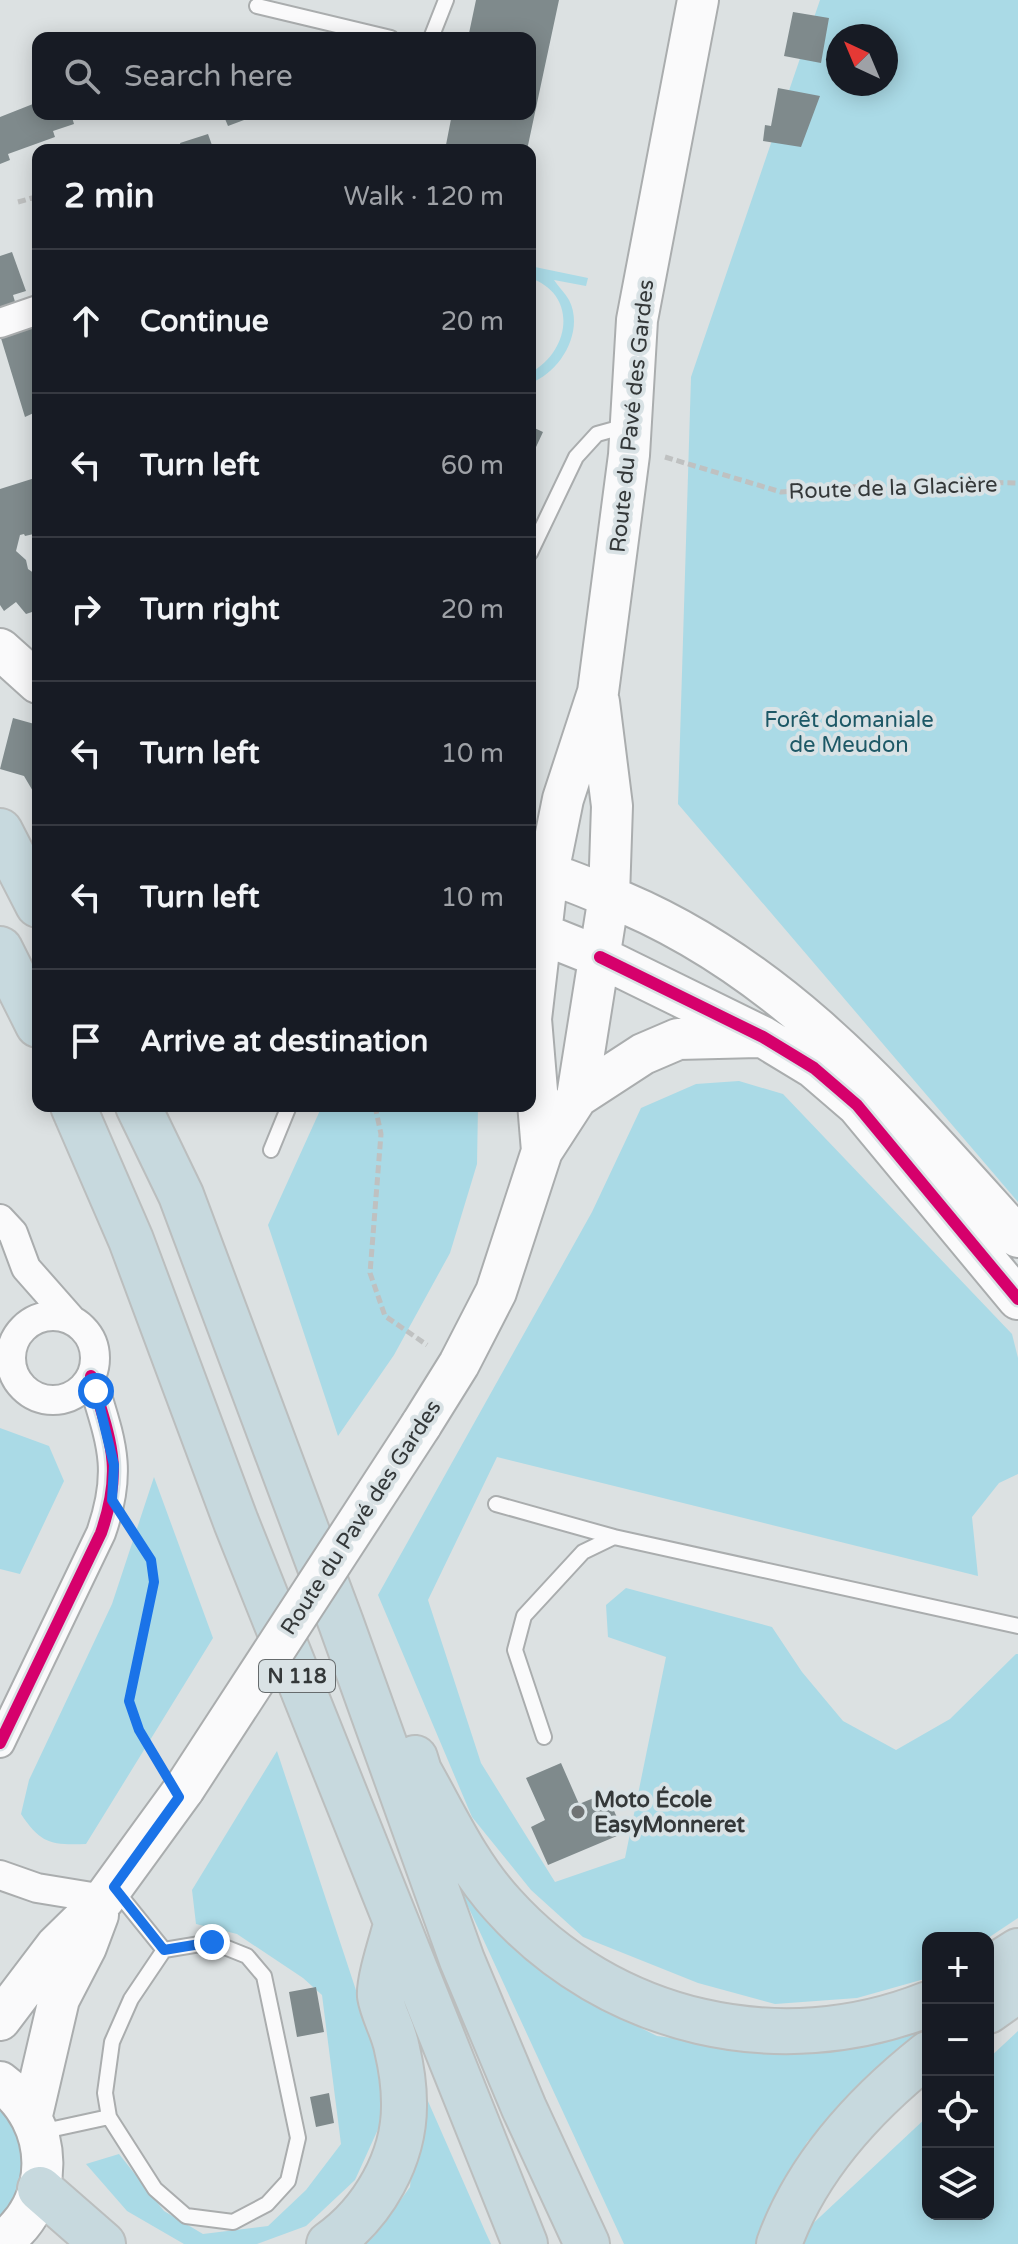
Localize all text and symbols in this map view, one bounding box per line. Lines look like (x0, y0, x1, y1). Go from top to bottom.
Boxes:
north arrow (826, 24, 898, 96)
search box (32, 32, 536, 120)
icon: search (60, 54, 104, 98)
text: Search here (124, 58, 293, 95)
text: 2 min (64, 176, 155, 217)
text: Walk · 120 m (344, 181, 504, 212)
street label: Route du Pavé des Gardes (605, 278, 659, 554)
icon: ahead (64, 299, 108, 343)
text: Continue (140, 303, 269, 340)
text: 20 m (441, 306, 504, 337)
icon: left (64, 443, 108, 487)
text: Turn left (140, 447, 259, 484)
text: 60 m (441, 450, 504, 481)
street label: Route de la Glacière (788, 471, 998, 505)
icon: right (64, 587, 108, 631)
text: Turn right (140, 591, 280, 628)
text: 20 m (441, 594, 504, 625)
park label: Forêt domaniale de Meudon (764, 707, 934, 758)
icon: left (64, 731, 108, 775)
text: Turn left (140, 735, 259, 772)
text: 10 m (441, 738, 504, 769)
icon: left (64, 875, 108, 919)
text: Turn left (140, 879, 259, 916)
text: 10 m (441, 882, 504, 913)
icon: arrive (64, 1019, 108, 1063)
text: Arrive at destination (140, 1023, 428, 1060)
route start (78, 1373, 114, 1409)
street label: Route du Pavé des Gardes (275, 1395, 447, 1640)
road number: N 118 (259, 1660, 335, 1692)
place label: Moto École EasyMonneret (594, 1786, 745, 1838)
marker: Moto École EasyMonneret (569, 1803, 587, 1821)
route end (194, 1924, 230, 1960)
map controls (922, 1932, 994, 2220)
button: + (922, 1932, 994, 2004)
button: − (922, 2004, 994, 2076)
button: locate (922, 2076, 994, 2148)
button: layers (922, 2148, 994, 2220)

